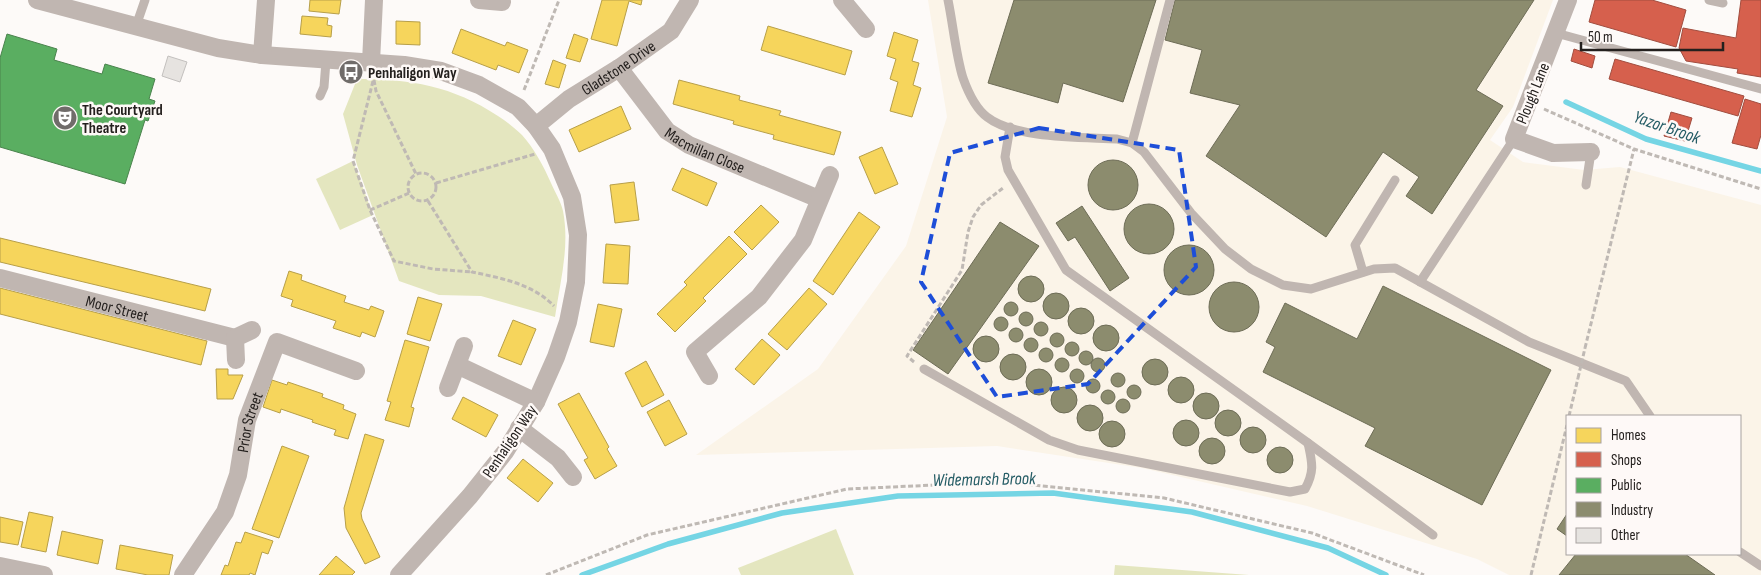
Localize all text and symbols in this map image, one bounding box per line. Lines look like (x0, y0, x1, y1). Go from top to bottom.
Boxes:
scale bar (1581, 20, 1724, 52)
text: 50 m (1588, 28, 1613, 47)
street label: Gladstone Drive (578, 37, 660, 100)
bus stop icon: Penhaligon Way (338, 59, 364, 85)
street label: Plough Lane (1513, 60, 1554, 127)
place label: Penhaligon Way (368, 64, 457, 83)
place label: The Courtyard Theatre (82, 101, 163, 138)
theatre icon: The Courtyard Theatre (52, 105, 78, 131)
water label: Yazor Brook (1631, 106, 1704, 149)
street label: Macmillan Close (661, 124, 747, 178)
street label: Moor Street (84, 292, 150, 327)
street label: Prior Street (234, 390, 268, 454)
street label: Penhaligon Way (479, 402, 542, 482)
legend (1566, 415, 1741, 555)
text: Homes (1611, 426, 1646, 445)
text: Shops (1611, 451, 1642, 470)
water label: Widemarsh Brook (932, 468, 1037, 491)
text: Public (1611, 476, 1642, 495)
text: Industry (1611, 501, 1653, 520)
text: Other (1611, 526, 1640, 545)

